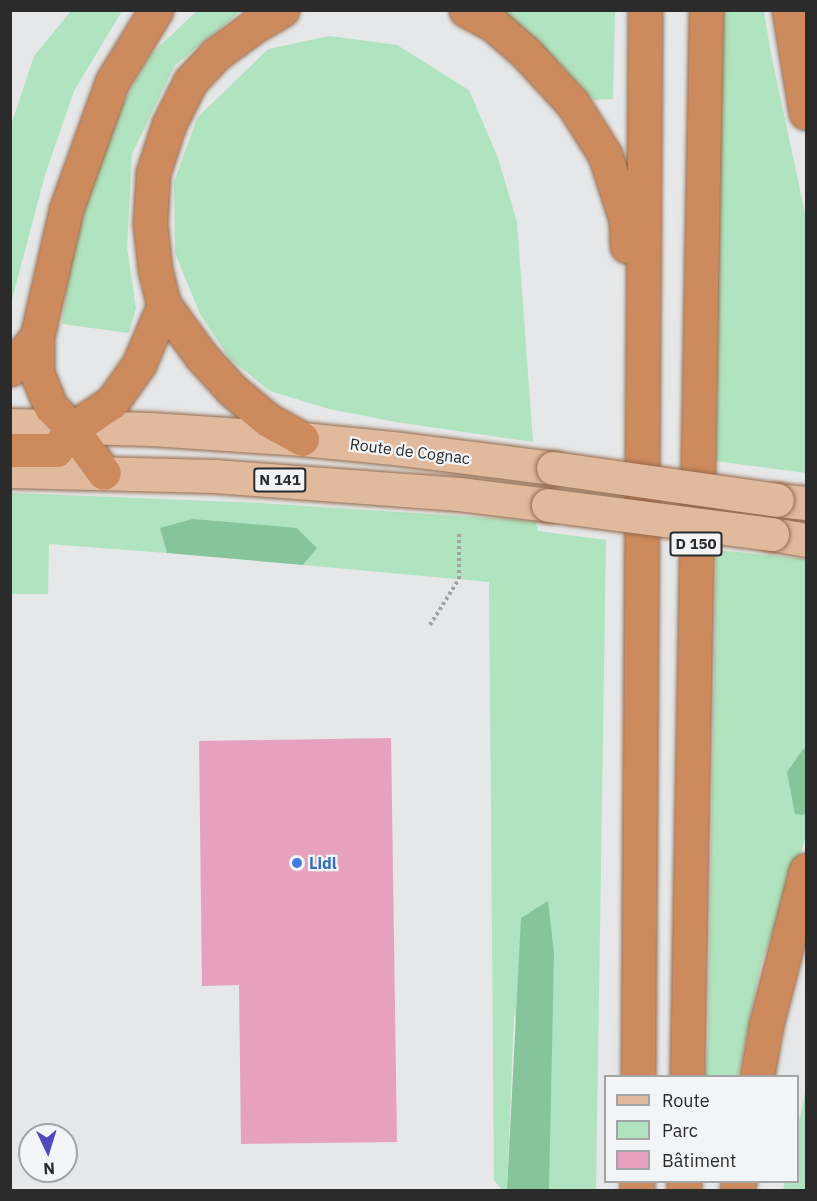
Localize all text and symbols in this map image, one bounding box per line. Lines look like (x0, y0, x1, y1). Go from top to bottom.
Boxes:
street label: Route de Cognac (349, 434, 471, 468)
road number: N 141 (253, 468, 307, 492)
road number: D 150 (669, 532, 723, 556)
place label: Lidl (309, 853, 337, 873)
marker: Lidl (290, 856, 304, 870)
legend (604, 1075, 799, 1183)
text: Route (662, 1089, 710, 1112)
text: Parc (662, 1119, 698, 1142)
north arrow (18, 1123, 78, 1183)
text: Bâtiment (662, 1149, 736, 1172)
text: N (43, 1159, 56, 1179)

